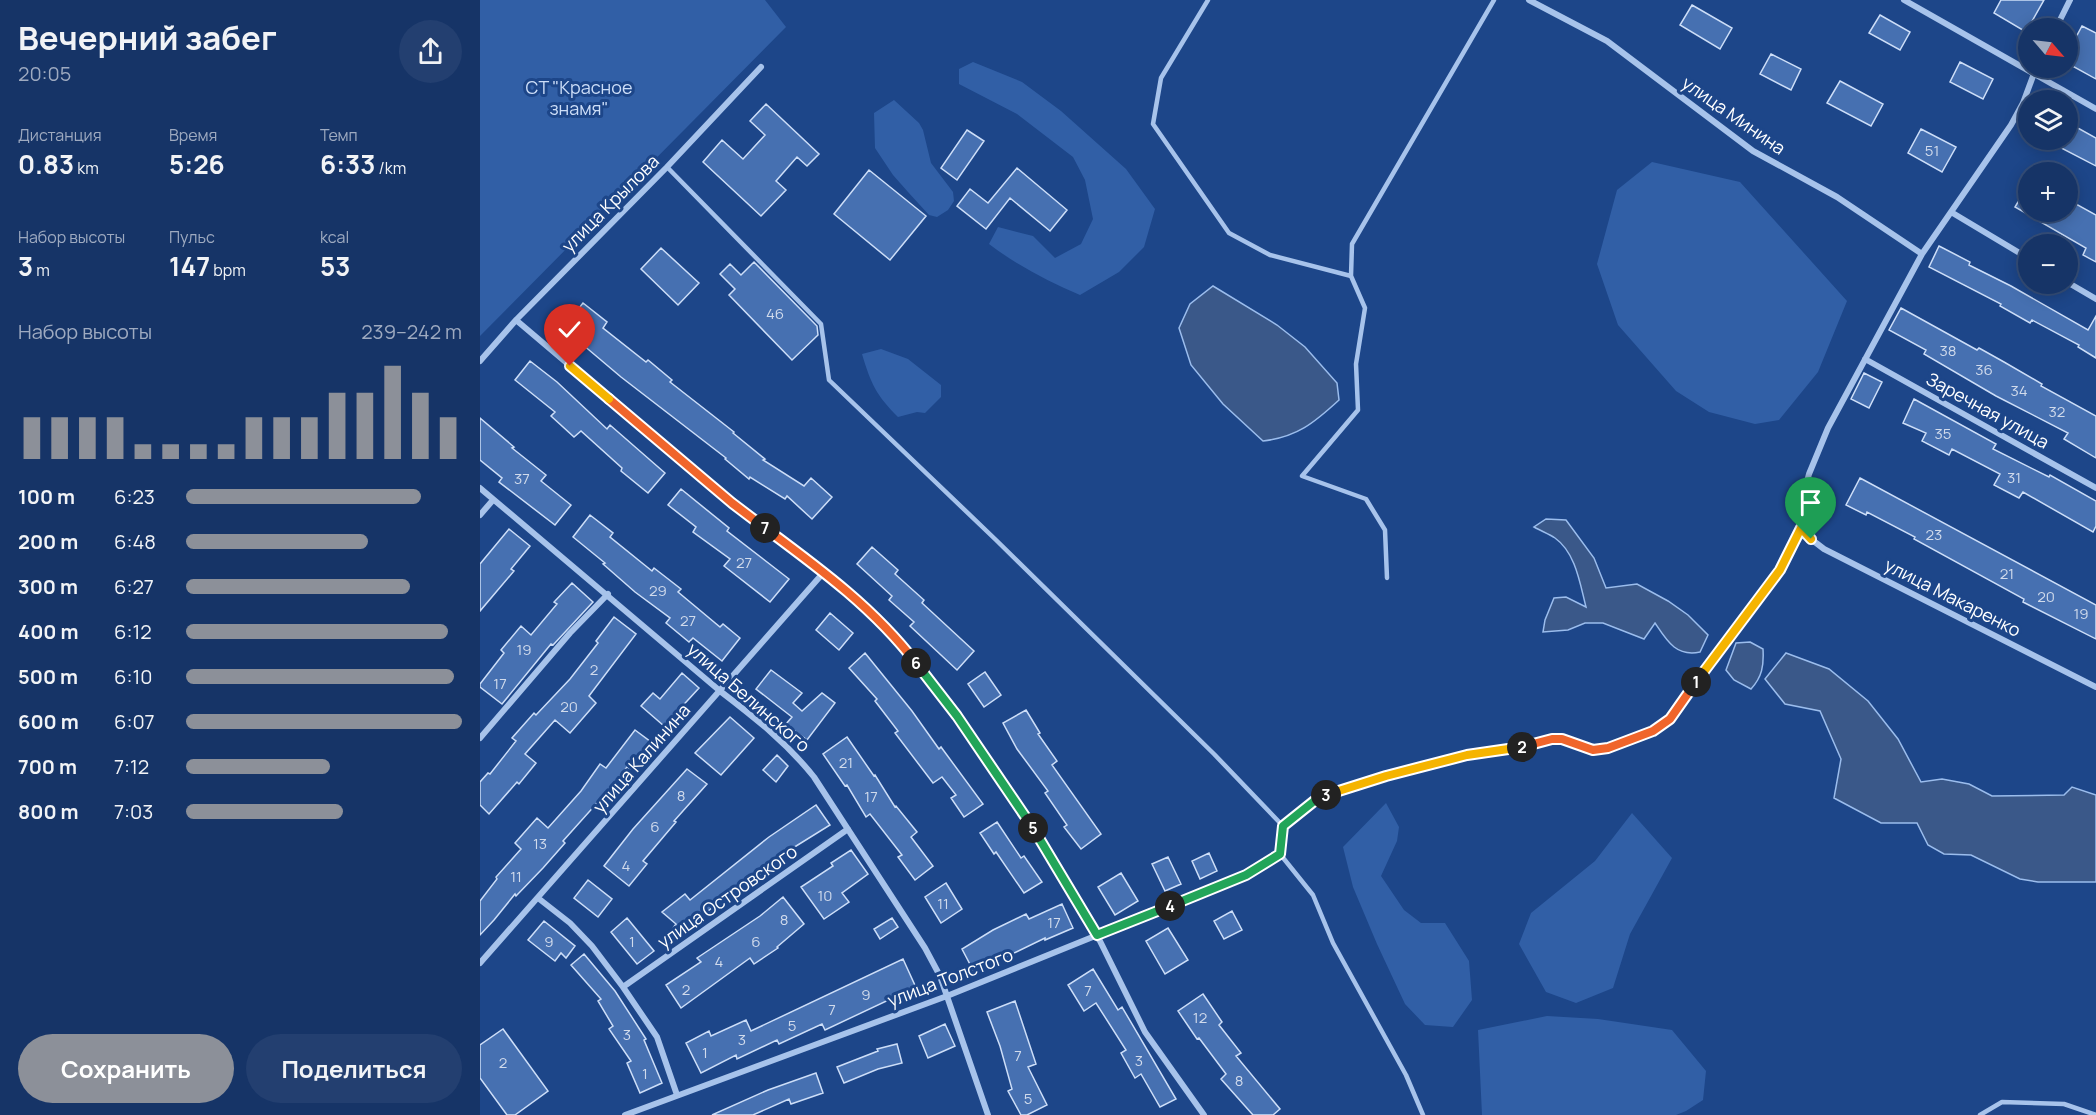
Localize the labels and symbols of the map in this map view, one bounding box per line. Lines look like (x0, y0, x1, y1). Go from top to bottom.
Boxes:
north arrow (2018, 18, 2078, 78)
street label: улица Минина (1677, 70, 1791, 160)
park label: СТ "Красное знамя" (526, 75, 632, 120)
house number: 51 (1925, 140, 1939, 161)
street label: улица Крылова (556, 149, 664, 257)
house number: 46 (766, 303, 784, 324)
pin (544, 304, 595, 366)
house number: 38 (1939, 340, 1957, 361)
house number: 36 (1975, 359, 1993, 380)
street label: Заречная улица (1922, 366, 2054, 454)
house number: 34 (2010, 380, 2028, 401)
house number: 32 (2049, 401, 2065, 422)
house number: 35 (1935, 423, 1951, 444)
house number: 31 (2007, 467, 2021, 488)
house number: 37 (514, 468, 530, 489)
pin (1785, 477, 1836, 539)
pin: 7 (750, 513, 780, 543)
house number: 23 (1926, 524, 1942, 545)
house number: 27 (736, 552, 752, 573)
street label: улица Макаренко (1881, 552, 2025, 642)
house number: 21 (2000, 563, 2014, 584)
house number: 29 (649, 580, 667, 601)
house number: 20 (2037, 586, 2055, 607)
house number: 19 (2073, 603, 2089, 624)
house number: 27 (680, 610, 696, 631)
street label: улица Белинского (683, 637, 815, 757)
house number: 19 (516, 639, 532, 660)
pin: 6 (901, 648, 931, 678)
house number: 2 (590, 659, 598, 680)
pin: 1 (1681, 667, 1711, 697)
house number: 17 (493, 673, 507, 694)
house number: 20 (560, 696, 578, 717)
street label: улица Калинина (587, 698, 695, 818)
pin: 2 (1507, 732, 1537, 762)
house number: 21 (839, 752, 853, 773)
pin: 3 (1311, 780, 1341, 810)
house number: 8 (677, 785, 685, 806)
house number: 17 (864, 786, 878, 807)
pin: 5 (1018, 813, 1048, 843)
house number: 6 (650, 816, 660, 837)
house number: 13 (533, 833, 547, 854)
street label: улица Островского (652, 839, 802, 953)
house number: 4 (622, 855, 631, 876)
house number: 11 (510, 866, 522, 887)
house number: 10 (818, 885, 833, 906)
pin: 4 (1155, 891, 1185, 921)
house number: 11 (937, 893, 949, 914)
house number: 8 (780, 909, 788, 930)
house number: 17 (1047, 912, 1061, 933)
house number: 9 (544, 931, 554, 952)
house number: 1 (629, 931, 635, 952)
house number: 6 (751, 931, 761, 952)
street label: улица Толстого (884, 942, 1016, 1012)
house number: 4 (715, 951, 724, 972)
house number: 2 (682, 979, 690, 1000)
house number: 7 (1084, 980, 1092, 1001)
house number: 9 (861, 984, 871, 1005)
house number: 7 (828, 999, 836, 1020)
house number: 12 (1193, 1007, 1207, 1028)
house number: 5 (788, 1015, 796, 1036)
house number: 3 (623, 1024, 631, 1045)
house number: 3 (738, 1029, 746, 1050)
house number: 1 (702, 1042, 708, 1063)
house number: 7 (1014, 1045, 1022, 1066)
house number: 3 (1135, 1050, 1143, 1071)
house number: 2 (499, 1052, 507, 1073)
house number: 1 (642, 1063, 648, 1084)
house number: 8 (1235, 1070, 1243, 1091)
house number: 5 (1024, 1088, 1032, 1109)

